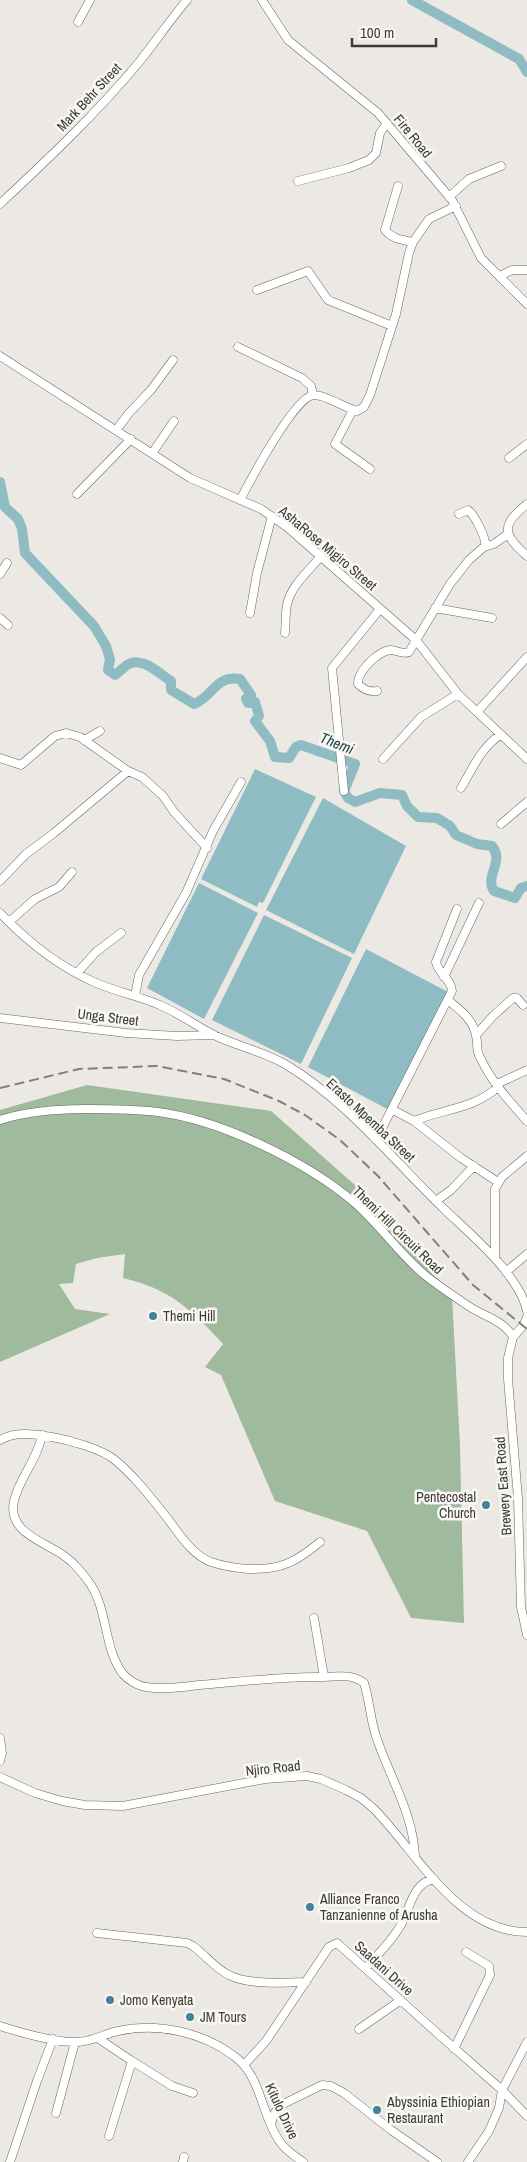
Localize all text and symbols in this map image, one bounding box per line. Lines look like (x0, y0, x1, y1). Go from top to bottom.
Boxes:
scale bar (352, 15, 436, 47)
text: 100 m (360, 22, 394, 43)
street label: Mark Behr Street (53, 59, 125, 135)
street label: Fire Road (390, 111, 436, 161)
street label: AshaRose Migiro Street (275, 501, 381, 594)
water label: Themi (317, 727, 358, 759)
street label: Unga Street (76, 1004, 140, 1030)
street label: Erasto Mpemba Street (323, 1074, 419, 1166)
street label: Themi Hill Circuit Road (349, 1182, 447, 1278)
place label: Themi Hill (163, 1307, 215, 1325)
marker: Themi Hill (147, 1310, 159, 1322)
street label: Brewery East Road (491, 1436, 515, 1536)
place label: Pentecostal Church (416, 1488, 476, 1522)
marker: Pentecostal Church (480, 1499, 492, 1511)
street label: Njiro Road (245, 1756, 301, 1780)
place label: Alliance Franco Tanzanienne of Arusha (319, 1890, 438, 1924)
marker: Alliance Franco Tanzanienne of Arusha (304, 1901, 316, 1913)
street label: Saadani Drive (351, 1937, 417, 1999)
place label: Jomo Kenyata (120, 1991, 194, 2009)
marker: Jomo Kenyata (104, 1994, 116, 2006)
place label: JM Tours (200, 2008, 247, 2026)
marker: JM Tours (184, 2011, 196, 2023)
street label: Kitulo Drive (261, 2080, 303, 2142)
place label: Abyssinia Ethiopian Restaurant (386, 2093, 490, 2127)
marker: Abyssinia Ethiopian Restaurant (371, 2104, 383, 2116)

